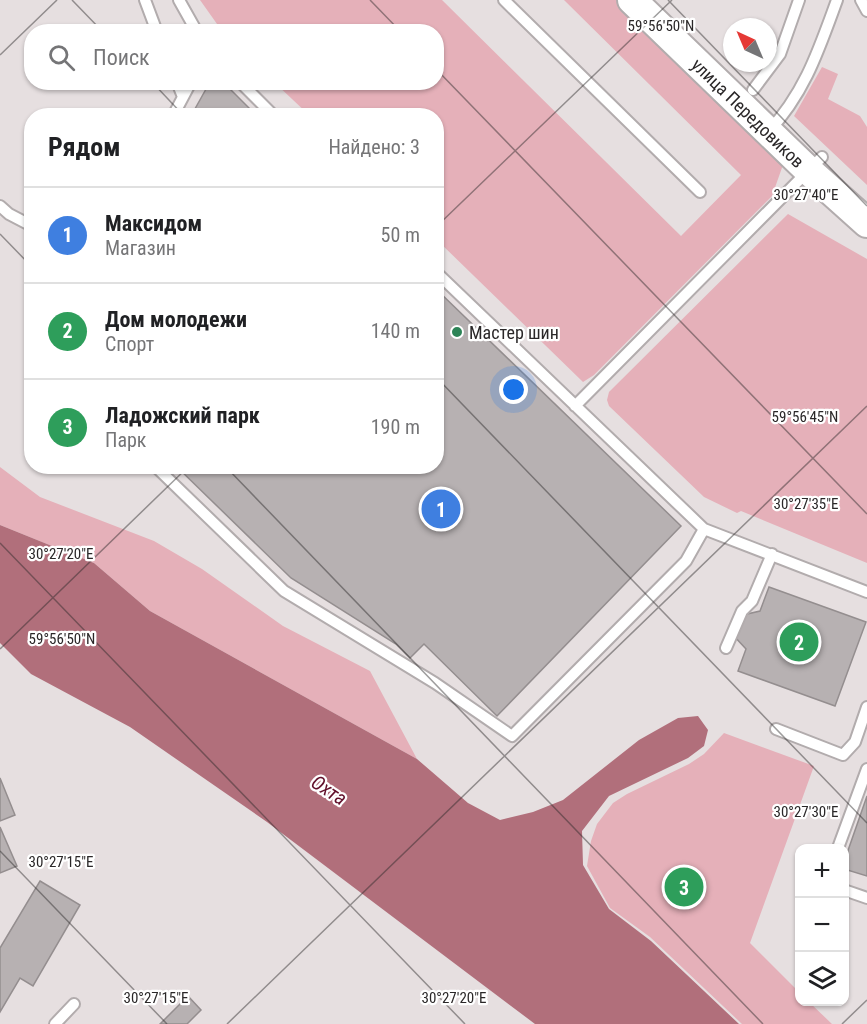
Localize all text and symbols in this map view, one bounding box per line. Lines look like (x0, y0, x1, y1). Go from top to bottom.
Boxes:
text: 59°56'50"N (628, 17, 694, 35)
north arrow (723, 18, 777, 72)
search box (24, 24, 444, 90)
icon: search (45, 41, 78, 74)
text: Поиск (93, 45, 150, 70)
street label: улица Передовиков (687, 54, 809, 172)
text: Рядом (48, 132, 120, 162)
text: Найдено: 3 (328, 135, 420, 159)
text: 30°27'40"E (774, 186, 838, 204)
text: Максидом (105, 211, 202, 236)
text: 1 (62, 223, 73, 247)
text: 50 m (381, 223, 420, 247)
text: Магазин (105, 236, 176, 260)
text: Дом молодежи (105, 307, 247, 332)
text: 2 (62, 319, 73, 343)
text: 140 m (371, 319, 420, 343)
place label: Мастер шин (469, 322, 559, 343)
marker: Мастер шин (450, 325, 464, 339)
text: Спорт (105, 332, 154, 356)
your location (499, 375, 528, 404)
text: Ладожский парк (105, 403, 260, 428)
text: 59°56'45"N (772, 408, 838, 426)
text: 3 (62, 415, 73, 439)
text: 190 m (371, 415, 420, 439)
text: Парк (105, 428, 146, 452)
pin: 1 (422, 486, 460, 532)
text: 30°27'35"E (774, 495, 838, 513)
text: 30°27'20"E (29, 545, 93, 563)
pin: 2 (780, 620, 818, 664)
text: 59°56'50"N (29, 630, 95, 648)
water label: Охта (307, 770, 351, 810)
text: 30°27'30"E (774, 803, 838, 821)
map controls (795, 844, 849, 1006)
button: + (795, 844, 849, 898)
text: 30°27'15"E (29, 853, 93, 871)
pin: 3 (664, 864, 704, 910)
button: − (795, 898, 849, 952)
button: layers (795, 952, 849, 1006)
text: 30°27'15"E (124, 989, 188, 1007)
text: 30°27'20"E (422, 989, 486, 1007)

